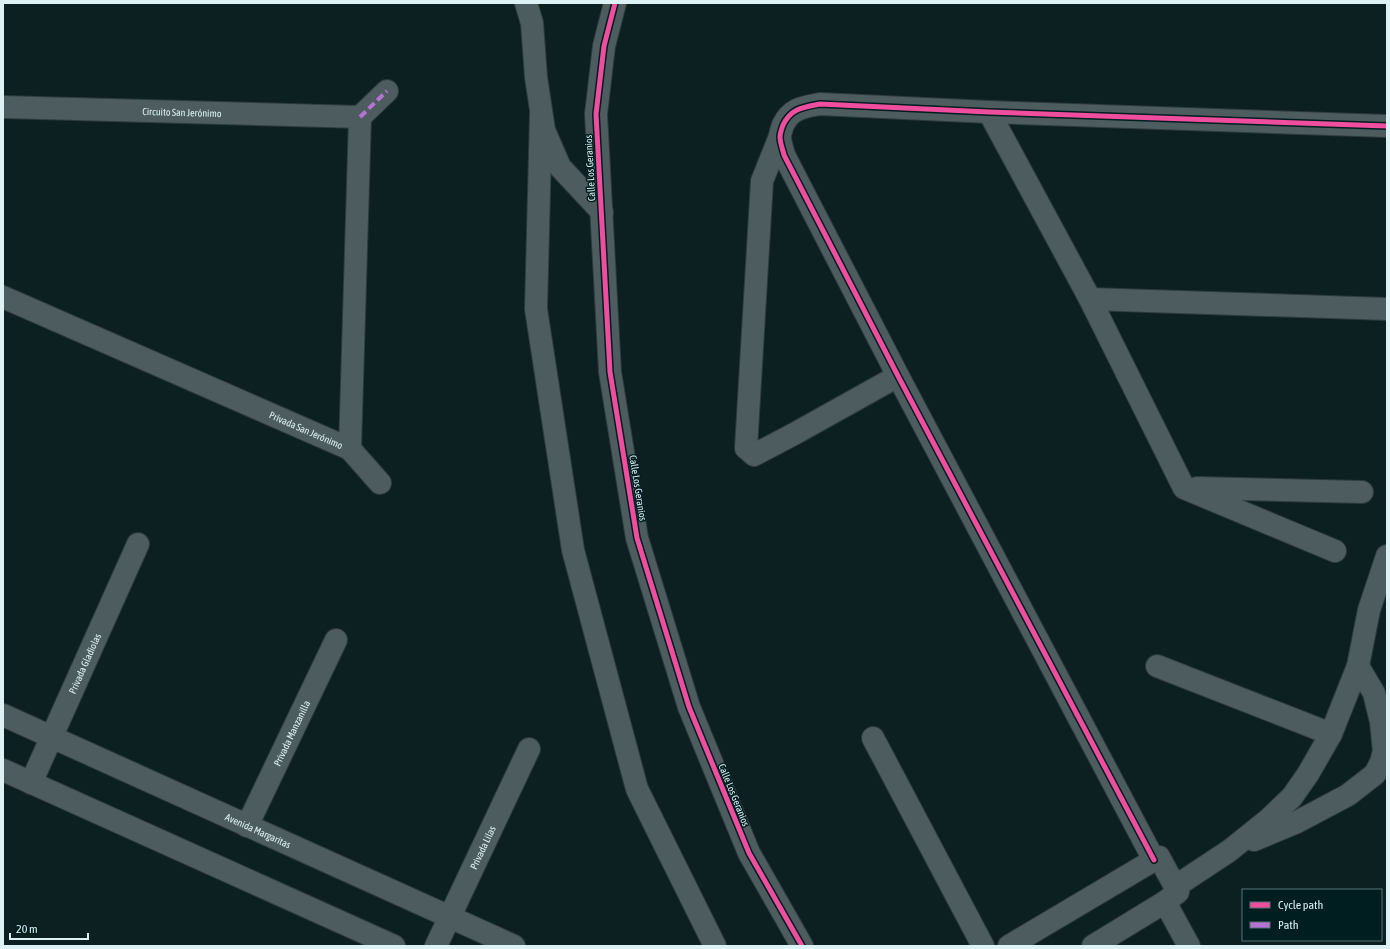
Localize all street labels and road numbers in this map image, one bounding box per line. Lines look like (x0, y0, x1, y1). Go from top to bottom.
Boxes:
street label: Circuito San Jerónimo (142, 105, 222, 119)
street label: Calle Los Geranios (583, 134, 597, 201)
street label: Privada San Jerónimo (268, 409, 345, 451)
street label: Calle Los Geranios (627, 454, 649, 522)
street label: Privada Gladiolas (66, 631, 103, 695)
street label: Privada Manzanilla (271, 698, 312, 768)
street label: Calle Los Geranios (716, 762, 752, 828)
street label: Avenida Margaritas (224, 811, 293, 850)
street label: Privada Lilas (468, 824, 498, 871)

